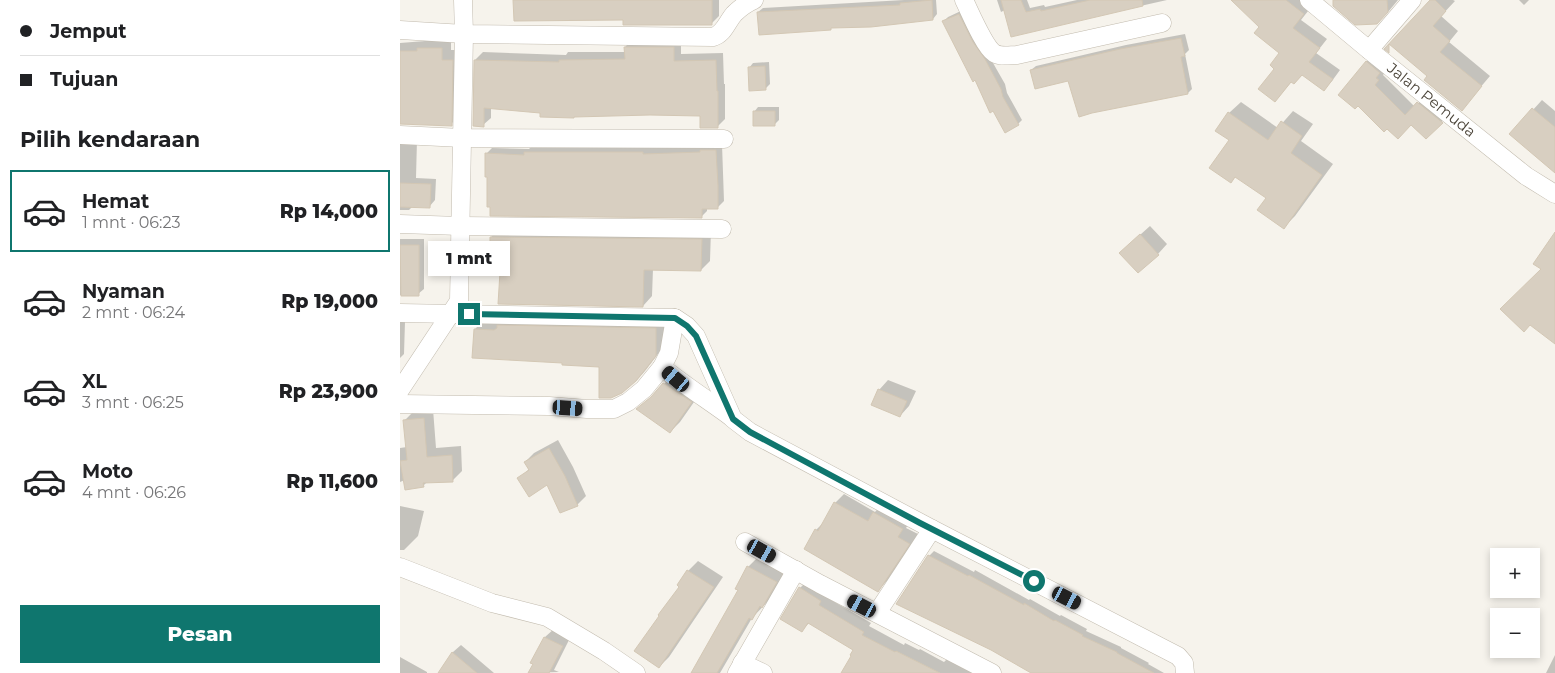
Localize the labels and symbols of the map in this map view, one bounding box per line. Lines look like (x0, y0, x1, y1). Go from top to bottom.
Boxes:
street label: Jalan Pemuda (1383, 58, 1480, 141)
callout: 1 mnt (428, 242, 510, 276)
route end (458, 303, 480, 325)
car (659, 364, 692, 394)
car (552, 399, 583, 417)
car (745, 537, 778, 565)
route start (1023, 570, 1045, 592)
car (1050, 585, 1083, 611)
car (845, 592, 878, 620)

